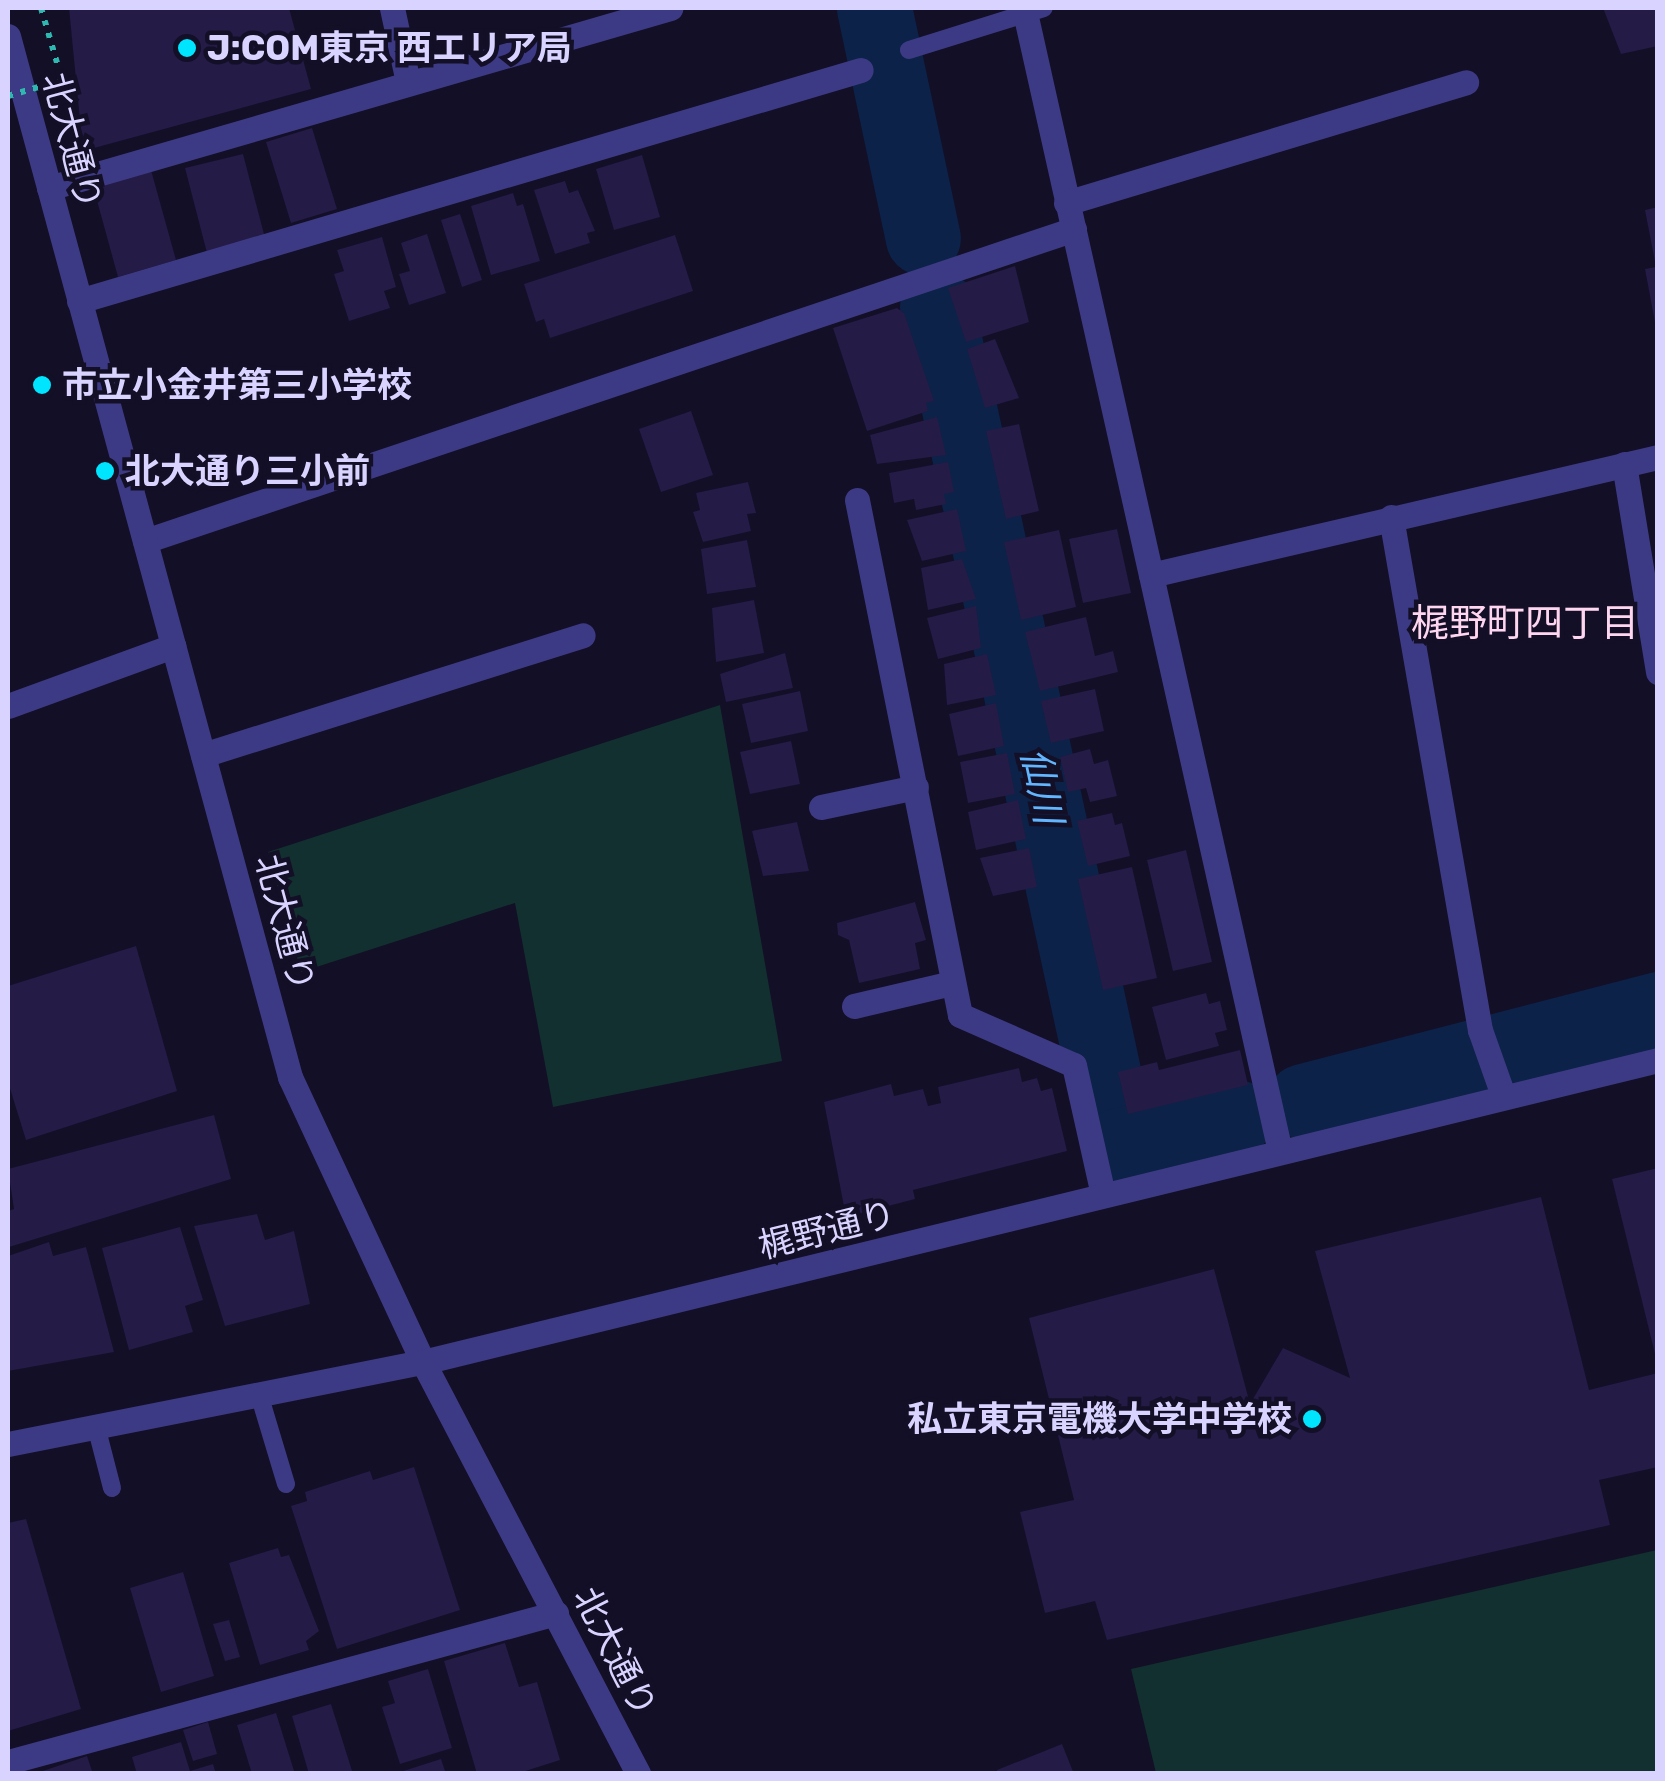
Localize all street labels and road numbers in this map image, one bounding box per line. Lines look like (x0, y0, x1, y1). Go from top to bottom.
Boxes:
street label: 北大通り (34, 68, 110, 214)
street label: 北大通り (247, 850, 323, 996)
street label: 梶野通り (754, 1193, 900, 1267)
street label: 北大通り (565, 1580, 665, 1724)

